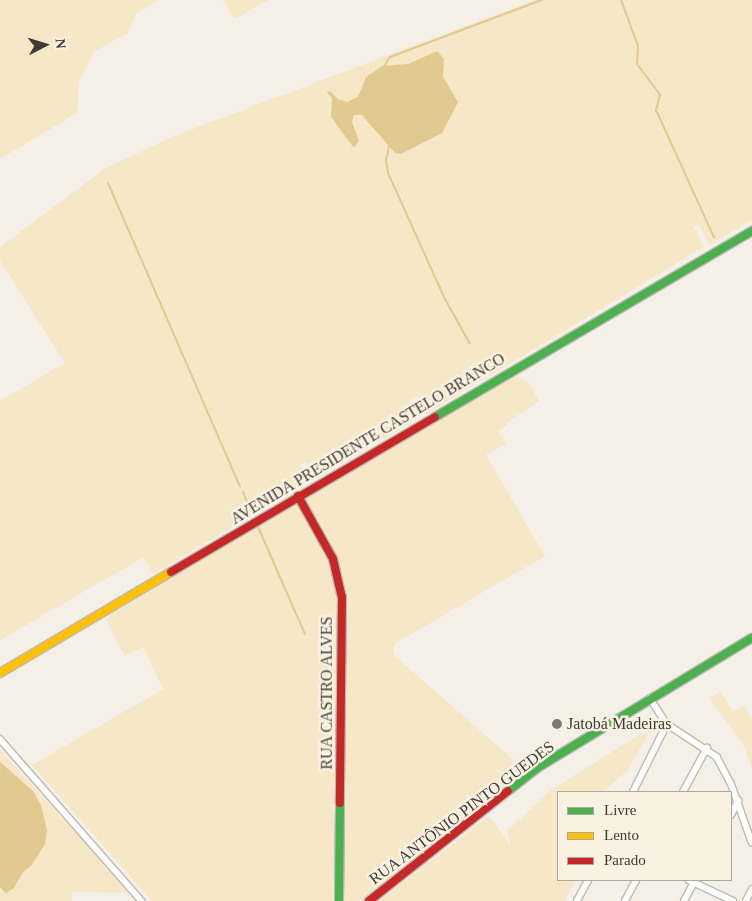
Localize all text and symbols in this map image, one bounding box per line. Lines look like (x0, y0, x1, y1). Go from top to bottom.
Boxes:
north arrow (20, 20, 70, 70)
text: N (53, 38, 68, 49)
street label: AVENIDA PRESIDENTE CASTELO BRANCO (227, 349, 509, 529)
street label: RUA CASTRO ALVES (317, 616, 337, 770)
place label: Jatobá Madeiras (567, 714, 671, 734)
marker: Jatobá Madeiras (551, 718, 563, 730)
street label: RUA ANTÔNIO PINTO GUEDES (365, 737, 559, 889)
legend (557, 791, 732, 881)
text: Livre (604, 802, 636, 818)
text: Lento (604, 827, 639, 843)
text: Parado (604, 852, 646, 868)

